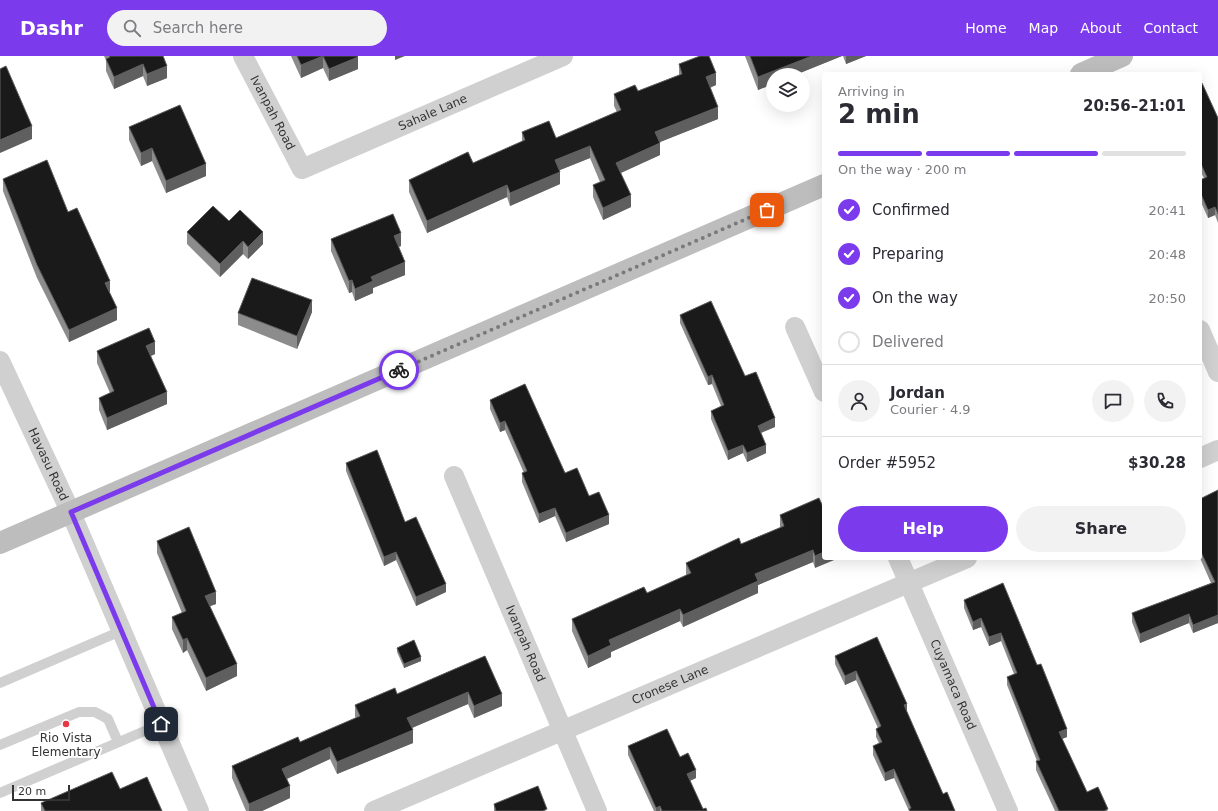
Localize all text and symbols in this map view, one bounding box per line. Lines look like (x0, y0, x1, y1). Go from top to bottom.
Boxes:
search box (107, 10, 387, 46)
text: Dashr (20, 17, 83, 39)
icon: search (121, 17, 143, 39)
text: Search here (153, 19, 243, 37)
text: Home (965, 20, 1007, 36)
text: Map (1029, 20, 1058, 36)
text: About (1080, 20, 1122, 36)
text: Contact (1144, 20, 1198, 36)
map controls (766, 68, 810, 112)
button: layers (766, 68, 810, 112)
street label: Ivanpah Road (247, 73, 298, 152)
text: Arriving in (838, 84, 905, 99)
street label: Sahale Lane (396, 91, 469, 133)
text: 20:56–21:01 (1083, 97, 1186, 115)
text: 2 min (838, 99, 920, 129)
text: On the way · 200 m (838, 162, 966, 177)
pin (750, 193, 784, 227)
icon: bag (756, 199, 778, 221)
icon: check (838, 199, 860, 221)
text: Confirmed (872, 201, 950, 219)
text: 20:41 (1149, 203, 1186, 218)
icon: check (838, 243, 860, 265)
text: Preparing (872, 245, 944, 263)
text: 20:48 (1149, 247, 1186, 262)
icon: check (838, 287, 860, 309)
text: On the way (872, 289, 958, 307)
text: 20:50 (1149, 291, 1186, 306)
text: Delivered (872, 333, 944, 351)
courier (379, 350, 419, 390)
icon: bike (388, 359, 410, 381)
button: person (838, 380, 880, 422)
button: chat (1092, 380, 1134, 422)
button: phone (1144, 380, 1186, 422)
text: Jordan (890, 384, 945, 402)
text: Courier · 4.9 (890, 402, 971, 417)
street label: Havasu Road (25, 426, 71, 503)
text: Order #5952 (838, 454, 936, 472)
text: $30.28 (1128, 454, 1186, 472)
button: Help (838, 506, 1008, 552)
button: Share (1016, 506, 1186, 552)
street label: Ivanpah Road (503, 603, 548, 684)
street label: Cuyamaca Road (927, 637, 979, 732)
street label: Cronese Lane (630, 662, 711, 707)
pin (144, 707, 178, 741)
icon: home (150, 713, 172, 735)
marker: Rio Vista Elementary (61, 719, 71, 729)
place label: Rio Vista Elementary (31, 731, 101, 759)
scale bar (12, 783, 70, 802)
text: 20 m (18, 785, 46, 798)

